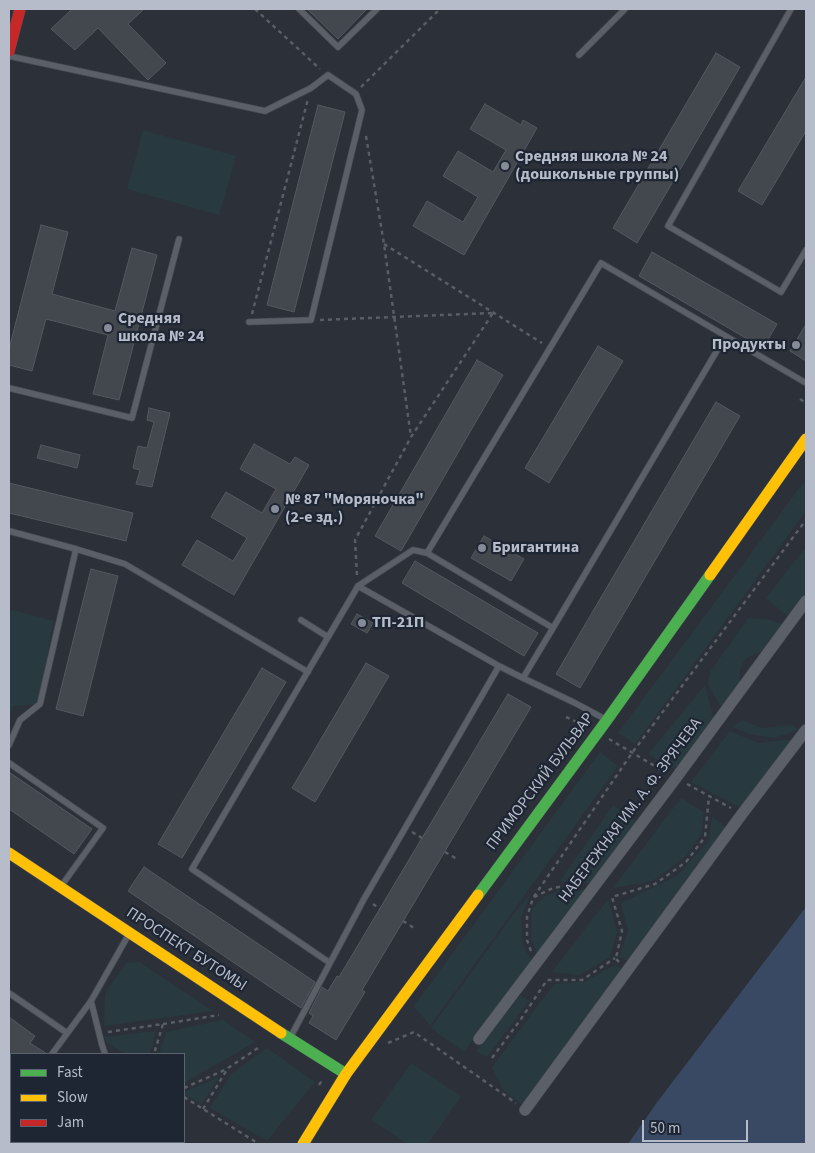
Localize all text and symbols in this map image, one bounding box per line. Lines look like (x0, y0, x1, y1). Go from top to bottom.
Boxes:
place label: Средняя школа № 24 (дошкольные группы) (515, 147, 679, 185)
marker: Средняя школа № 24 (дошкольные группы) (499, 160, 511, 172)
place label: Средняя школа № 24 (118, 309, 204, 347)
marker: Средняя школа № 24 (102, 322, 114, 334)
place label: Продукты (712, 335, 786, 355)
marker: Продукты (790, 339, 802, 351)
place label: № 87 "Моряночка" (2-е зд.) (285, 490, 424, 528)
marker: № 87 "Моряночка" (2-е зд.) (269, 503, 281, 515)
place label: Бригантина (492, 538, 579, 558)
marker: Бригантина (476, 542, 488, 554)
place label: ТП-21П (372, 613, 424, 633)
marker: ТП-21П (356, 617, 368, 629)
street label: ПРИМОРСКИЙ БУЛЬВАР (483, 710, 599, 854)
street label: НАБЕРЕЖНАЯ ИМ. А. Ф. ЗРЯЧЕВА (555, 715, 707, 907)
street label: ПРОСПЕКТ БУТОМЫ (122, 904, 250, 996)
legend (10, 1053, 185, 1143)
text: Fast (57, 1062, 83, 1083)
text: Slow (57, 1087, 88, 1108)
scale bar (645, 1110, 751, 1142)
text: Jam (57, 1112, 84, 1133)
text: 50 m (650, 1118, 680, 1139)

